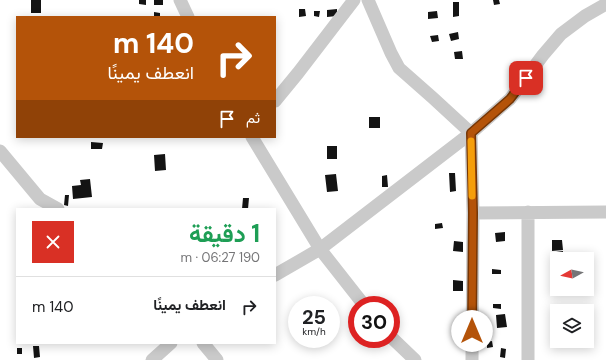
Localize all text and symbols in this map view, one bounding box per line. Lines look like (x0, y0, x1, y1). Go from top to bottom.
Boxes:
text: 140 m (113, 25, 194, 62)
icon: right (208, 32, 260, 84)
text: انعطف يمينًا (108, 61, 194, 85)
pin (509, 61, 543, 95)
icon: arrive (515, 67, 537, 89)
icon: arrive (216, 108, 238, 130)
text: ثم (246, 108, 260, 128)
text: 1 دقيقة (189, 218, 260, 249)
button: close (32, 221, 74, 263)
text: 190 m · 06:27 (180, 249, 260, 266)
north arrow (550, 252, 594, 296)
map controls (550, 252, 594, 348)
text: انعطف يمينًا (153, 295, 226, 315)
icon: right (238, 296, 260, 318)
speed limit sign: 30 (348, 296, 400, 348)
text: 140 m (32, 297, 73, 317)
text: 25 (302, 304, 326, 330)
button: layers (550, 304, 594, 348)
position arrow (451, 310, 493, 352)
text: km/h (302, 325, 326, 338)

